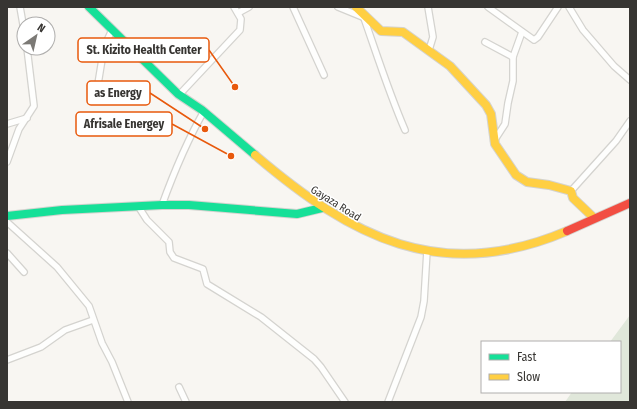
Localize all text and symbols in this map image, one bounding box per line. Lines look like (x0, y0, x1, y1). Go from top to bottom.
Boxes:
north arrow (16, 16, 56, 56)
text: N (35, 21, 48, 35)
callout: St. Kizito Health Center (78, 38, 209, 62)
text: St. Kizito Health Center (86, 43, 202, 57)
callout: as Energy (87, 81, 150, 105)
text: as Energy (94, 86, 142, 100)
callout: Afrisale Energey (76, 112, 172, 136)
text: Afrisale Energey (83, 117, 164, 131)
street label: Gayaza Road (308, 183, 363, 224)
legend (481, 341, 621, 393)
text: Fast (517, 350, 536, 364)
text: Slow (517, 370, 540, 384)

